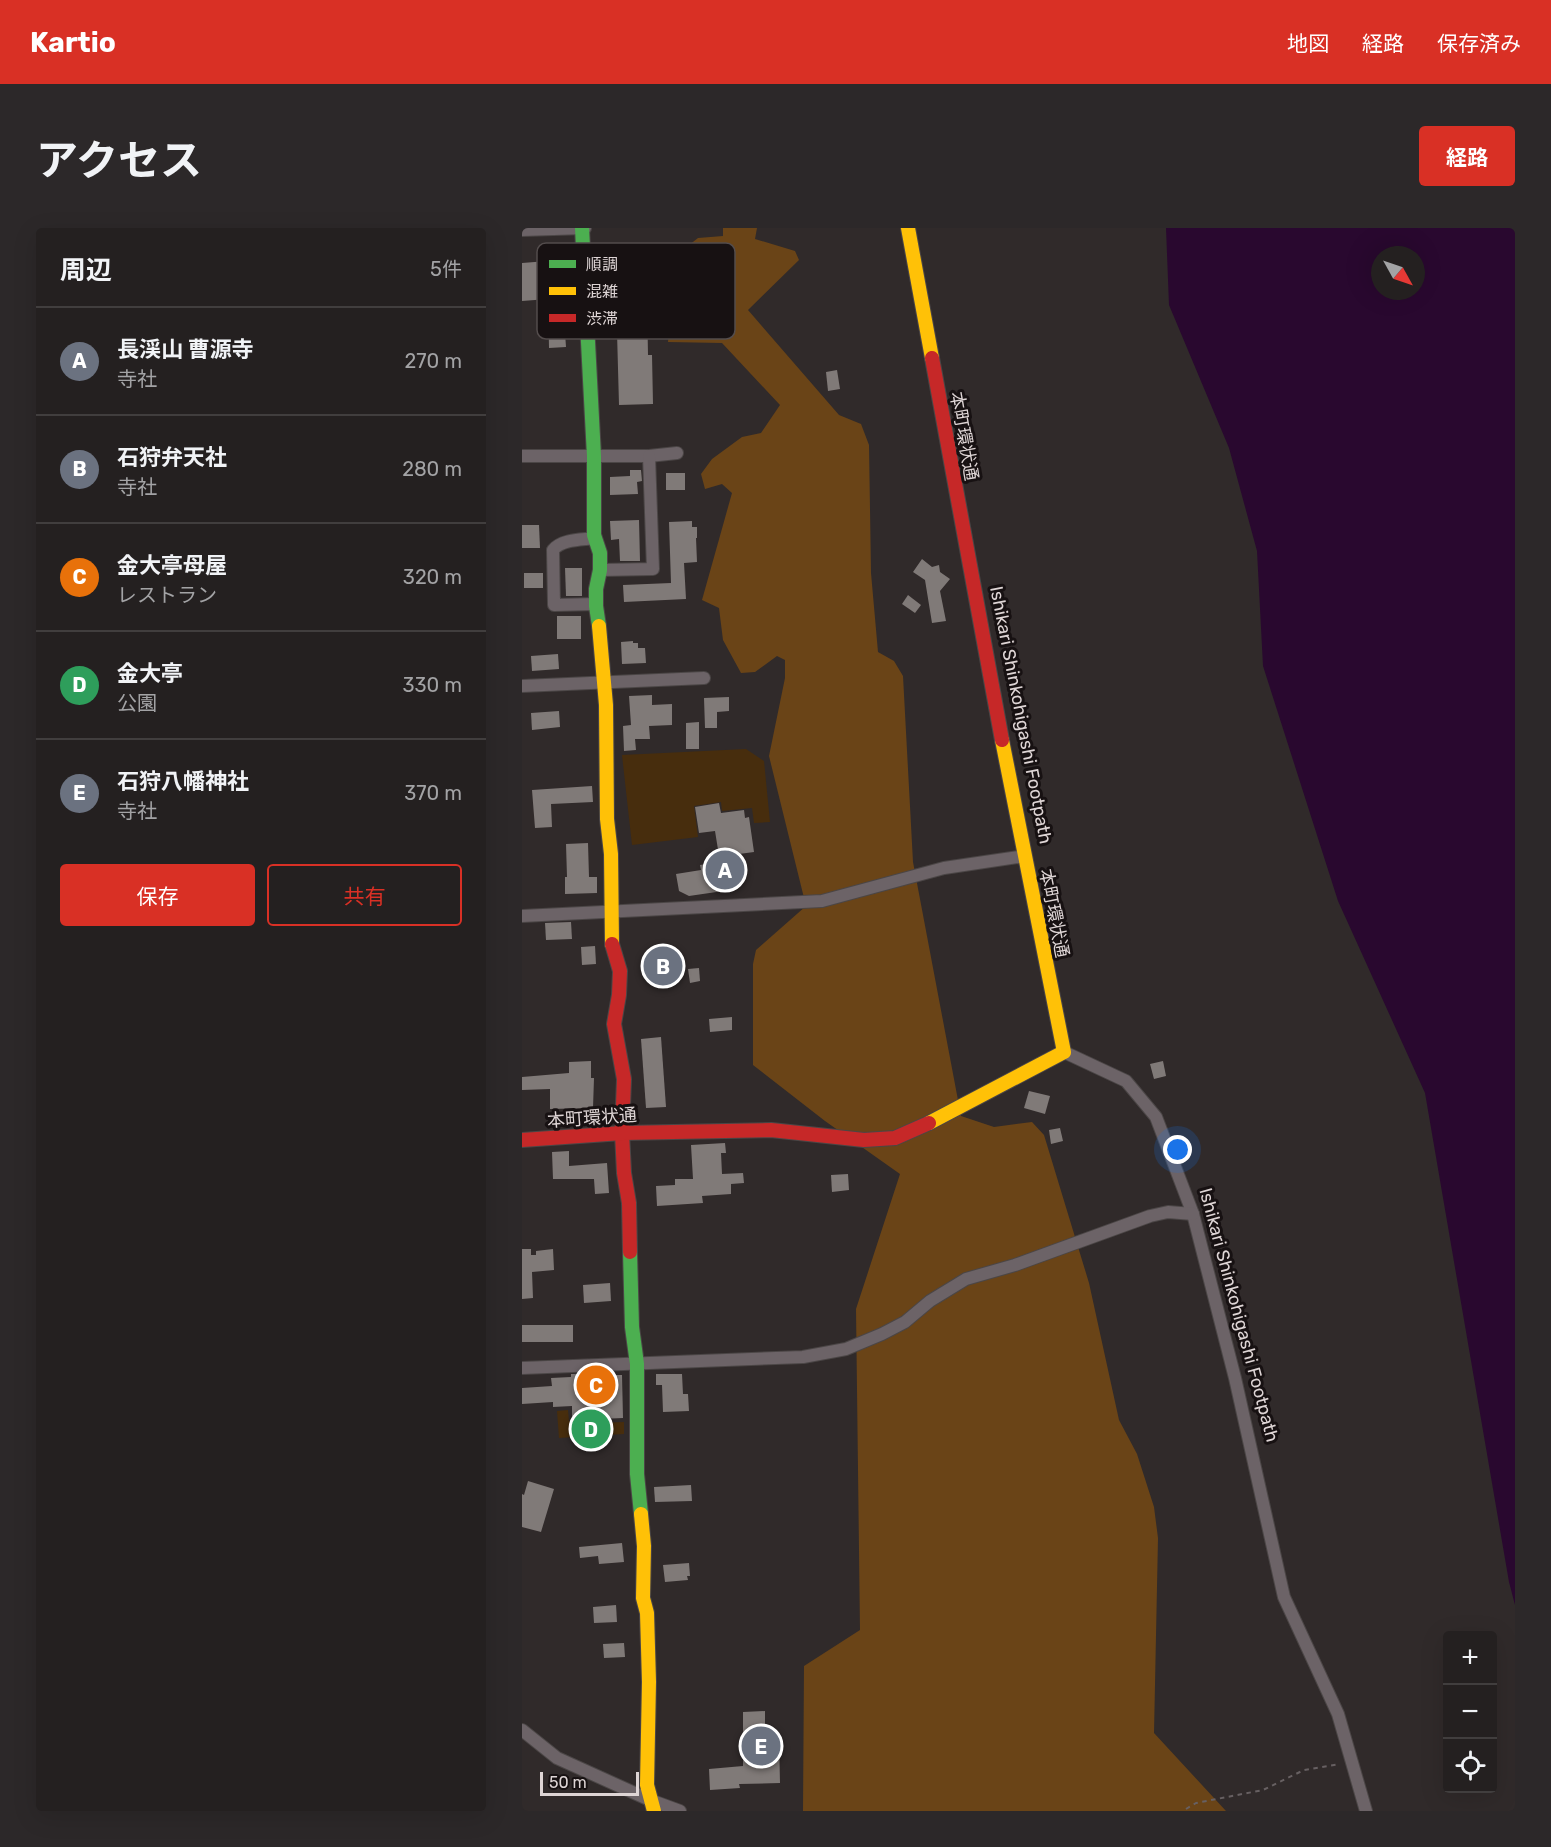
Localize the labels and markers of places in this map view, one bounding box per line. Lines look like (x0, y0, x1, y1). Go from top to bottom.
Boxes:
pin: A (706, 848, 744, 892)
pin: B (644, 944, 682, 988)
pin: C (576, 1362, 616, 1408)
pin: D (572, 1406, 610, 1452)
pin: E (742, 1724, 780, 1768)

